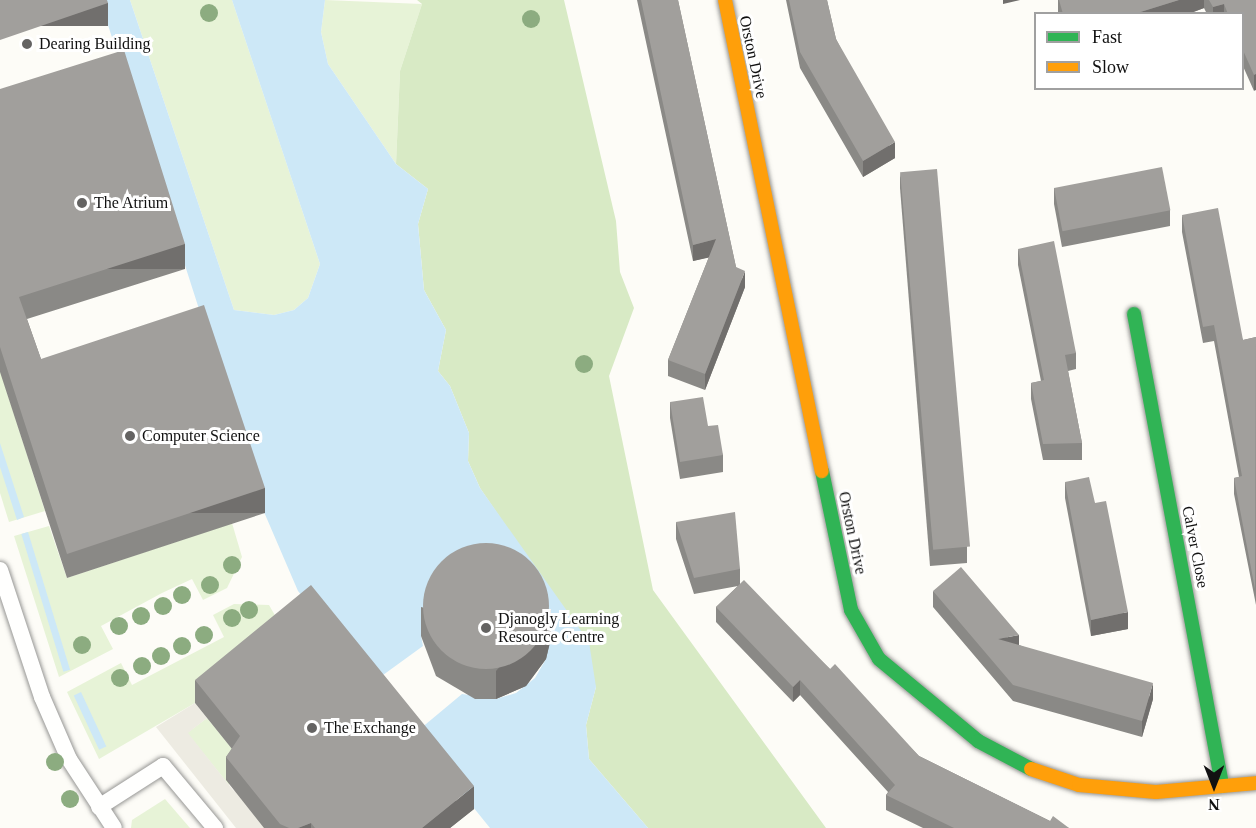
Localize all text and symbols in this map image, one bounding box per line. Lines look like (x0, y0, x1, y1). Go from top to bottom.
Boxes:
legend (1034, 12, 1244, 90)
street label: Orston Drive (735, 14, 771, 100)
text: Fast (1092, 27, 1122, 47)
place label: Dearing Building (39, 34, 151, 54)
marker: Dearing Building (20, 37, 34, 51)
text: Slow (1092, 57, 1129, 77)
place label: The Atrium (94, 193, 169, 213)
marker: The Atrium (75, 196, 89, 210)
place label: Computer Science (142, 426, 260, 446)
marker: Computer Science (123, 429, 137, 443)
street label: Orston Drive (834, 490, 870, 576)
street label: Calver Close (1178, 504, 1212, 590)
place label: Djanogly Learning Resource Centre (498, 609, 619, 647)
marker: Djanogly Learning Resource Centre (479, 621, 493, 635)
place label: The Exchange (324, 718, 416, 738)
marker: The Exchange (305, 721, 319, 735)
north arrow (1184, 756, 1244, 816)
text: N (1208, 796, 1220, 813)

